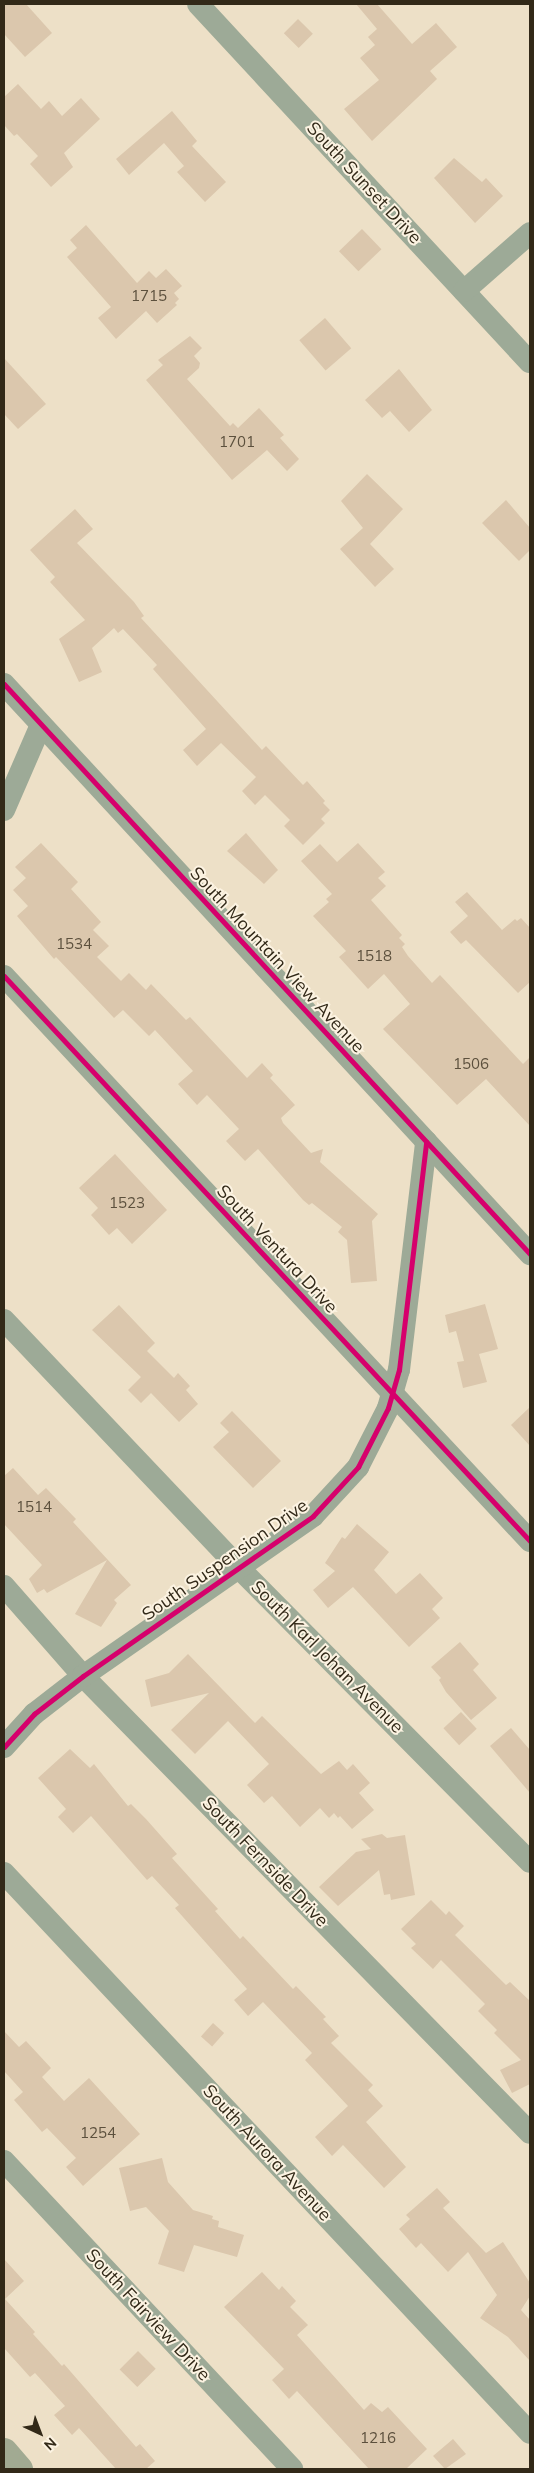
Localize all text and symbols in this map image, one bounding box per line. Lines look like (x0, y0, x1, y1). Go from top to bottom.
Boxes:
street label: South Sunset Drive (302, 118, 426, 248)
house number: 1715 (131, 287, 167, 305)
house number: 1701 (219, 433, 255, 451)
street label: South Mountain View Avenue (185, 863, 369, 1057)
house number: 1534 (56, 935, 92, 953)
house number: 1518 (356, 947, 392, 965)
house number: 1506 (453, 1055, 489, 1073)
street label: South Ventura Drive (212, 1180, 342, 1318)
house number: 1523 (109, 1194, 145, 1212)
street label: South Suspension Drive (138, 1495, 312, 1625)
house number: 1514 (16, 1498, 52, 1516)
street label: South Karl Johan Avenue (246, 1576, 408, 1738)
street label: South Fernside Drive (197, 1793, 333, 1931)
street label: South Aurora Avenue (198, 2080, 336, 2226)
house number: 1254 (80, 2124, 116, 2142)
street label: South Fairview Drive (81, 2244, 215, 2386)
north arrow (15, 2408, 65, 2458)
house number: 1216 (360, 2429, 396, 2447)
text: N (40, 2434, 60, 2454)

